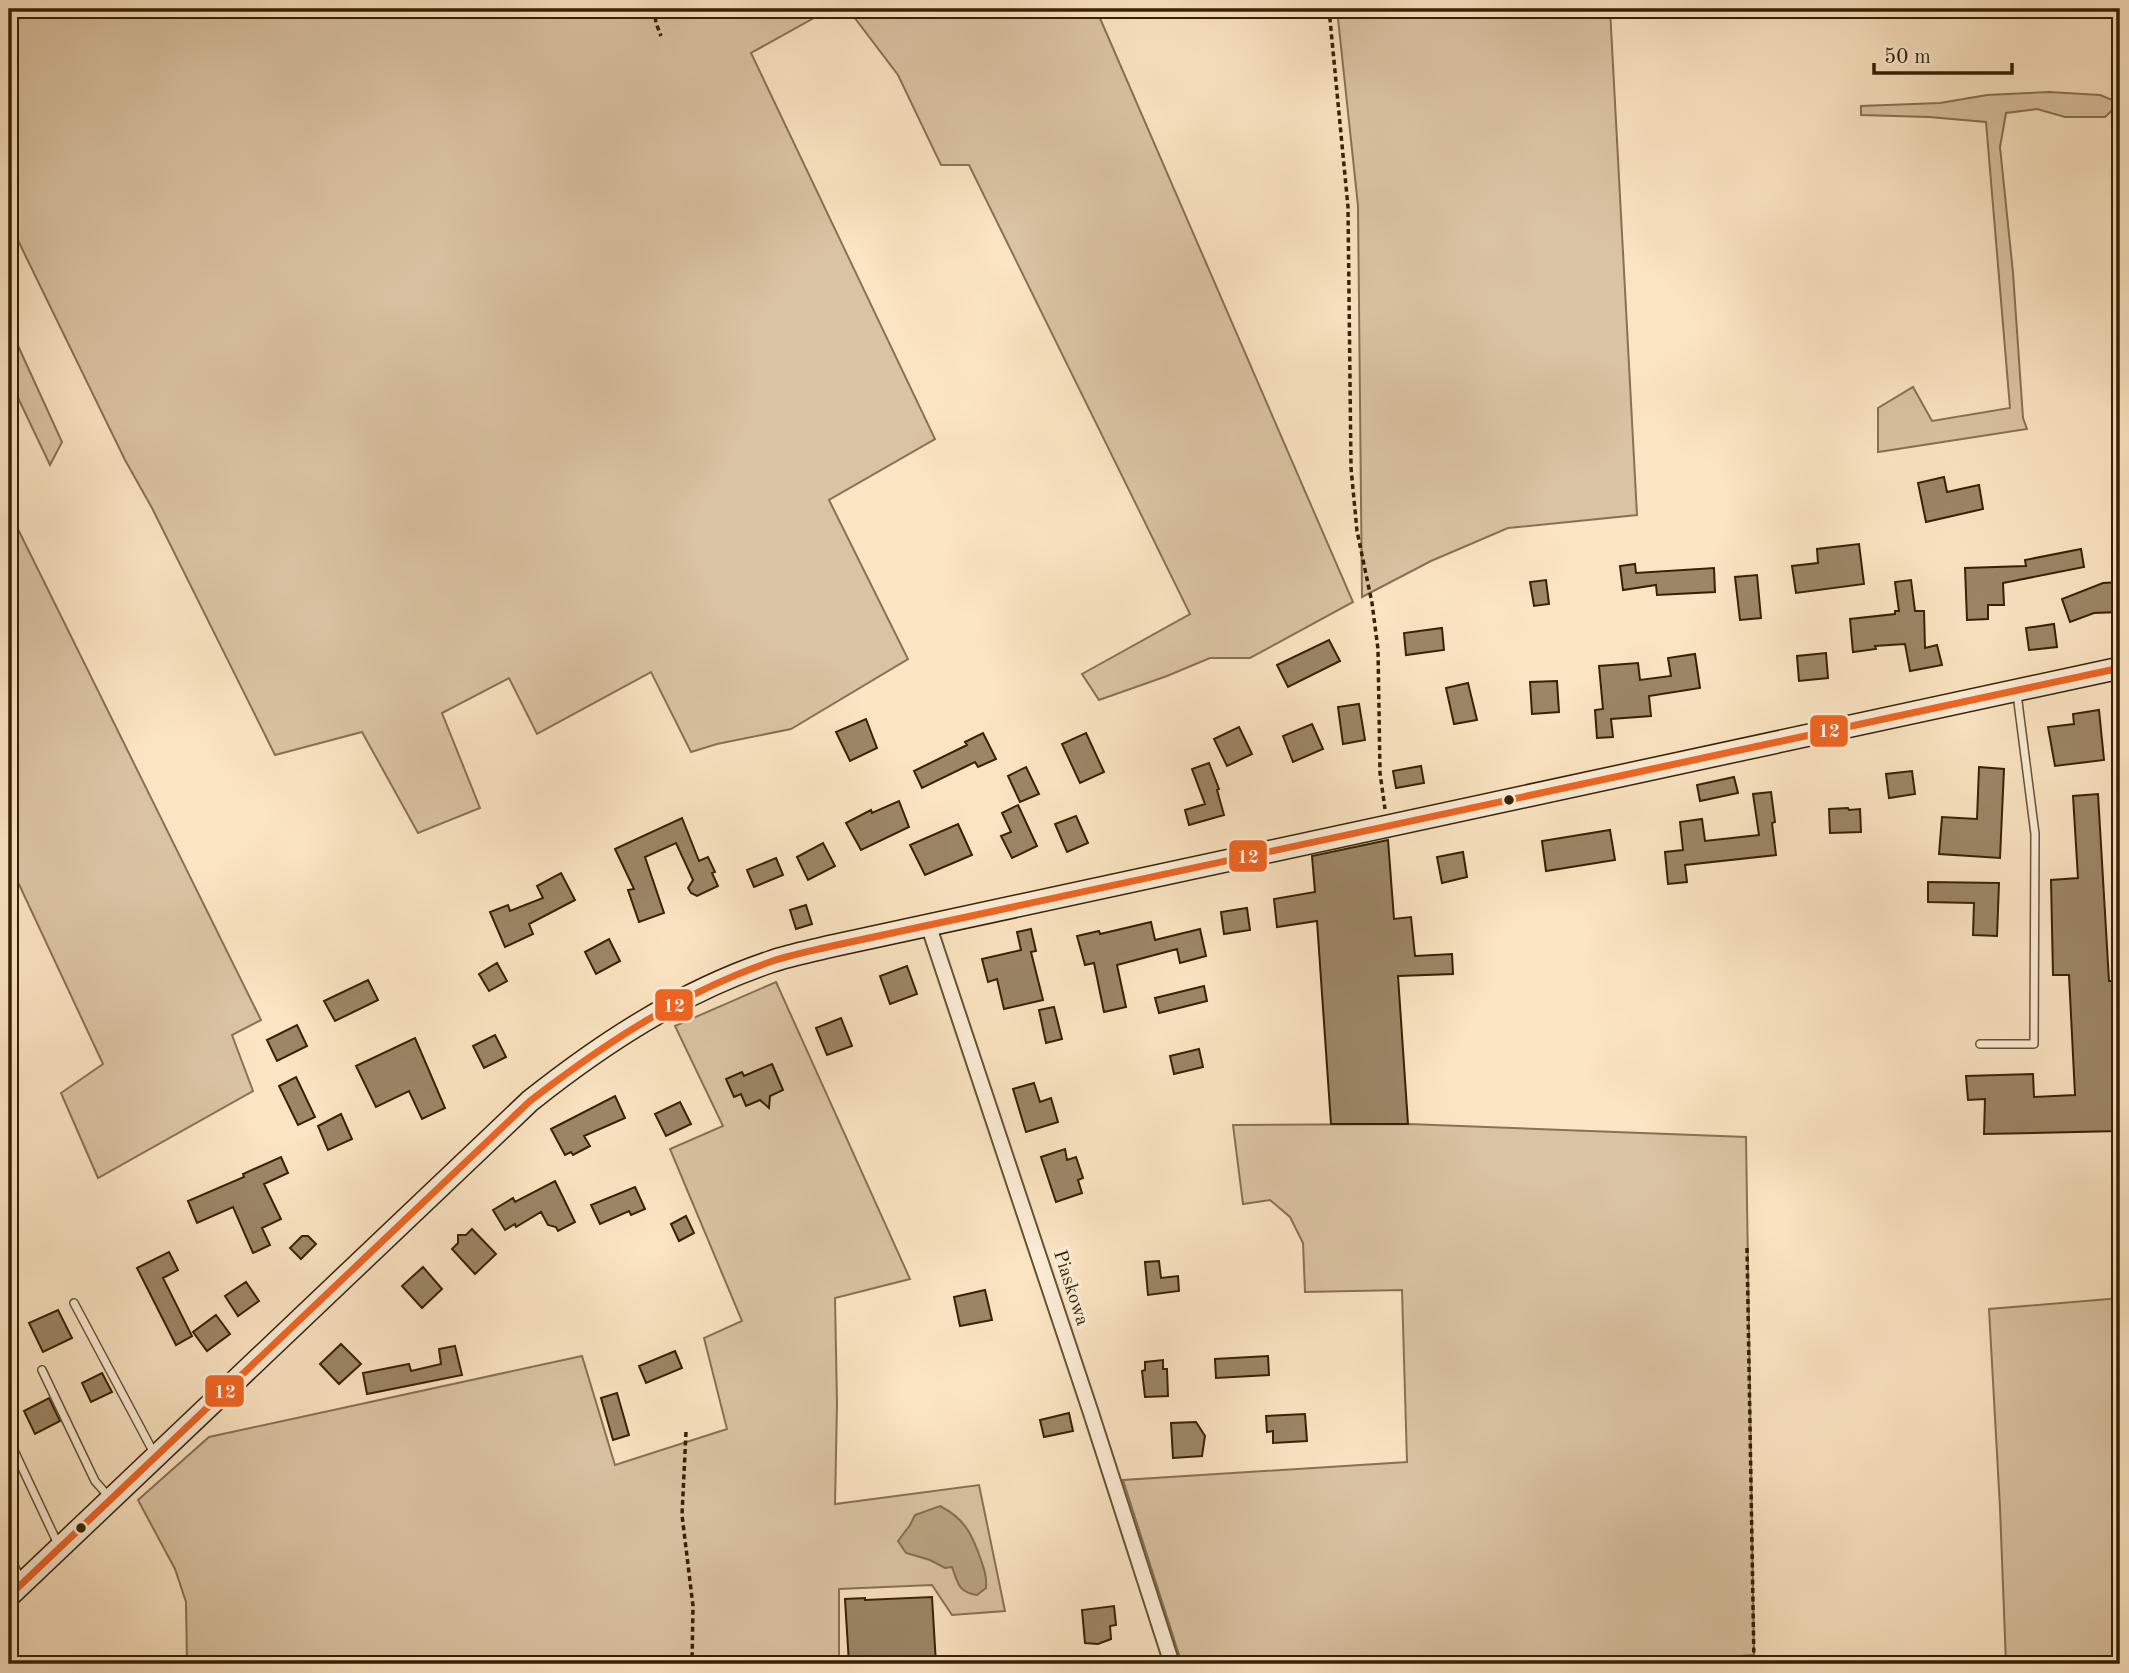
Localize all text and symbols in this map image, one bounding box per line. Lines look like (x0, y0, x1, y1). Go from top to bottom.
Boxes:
scale bar (1874, 32, 2012, 76)
text: 50 m (1884, 47, 1931, 68)
line badge: 12 (1809, 714, 1849, 748)
text: 12 (1818, 723, 1840, 742)
unlabelled marker (1502, 793, 1516, 807)
line badge: 12 (1228, 839, 1268, 873)
text: 12 (1237, 849, 1259, 868)
line badge: 12 (654, 988, 694, 1022)
text: 12 (663, 998, 685, 1017)
street label: Piaskowa (1049, 1248, 1091, 1329)
line badge: 12 (204, 1374, 245, 1408)
text: 12 (214, 1384, 236, 1403)
unlabelled marker (74, 1521, 88, 1535)

